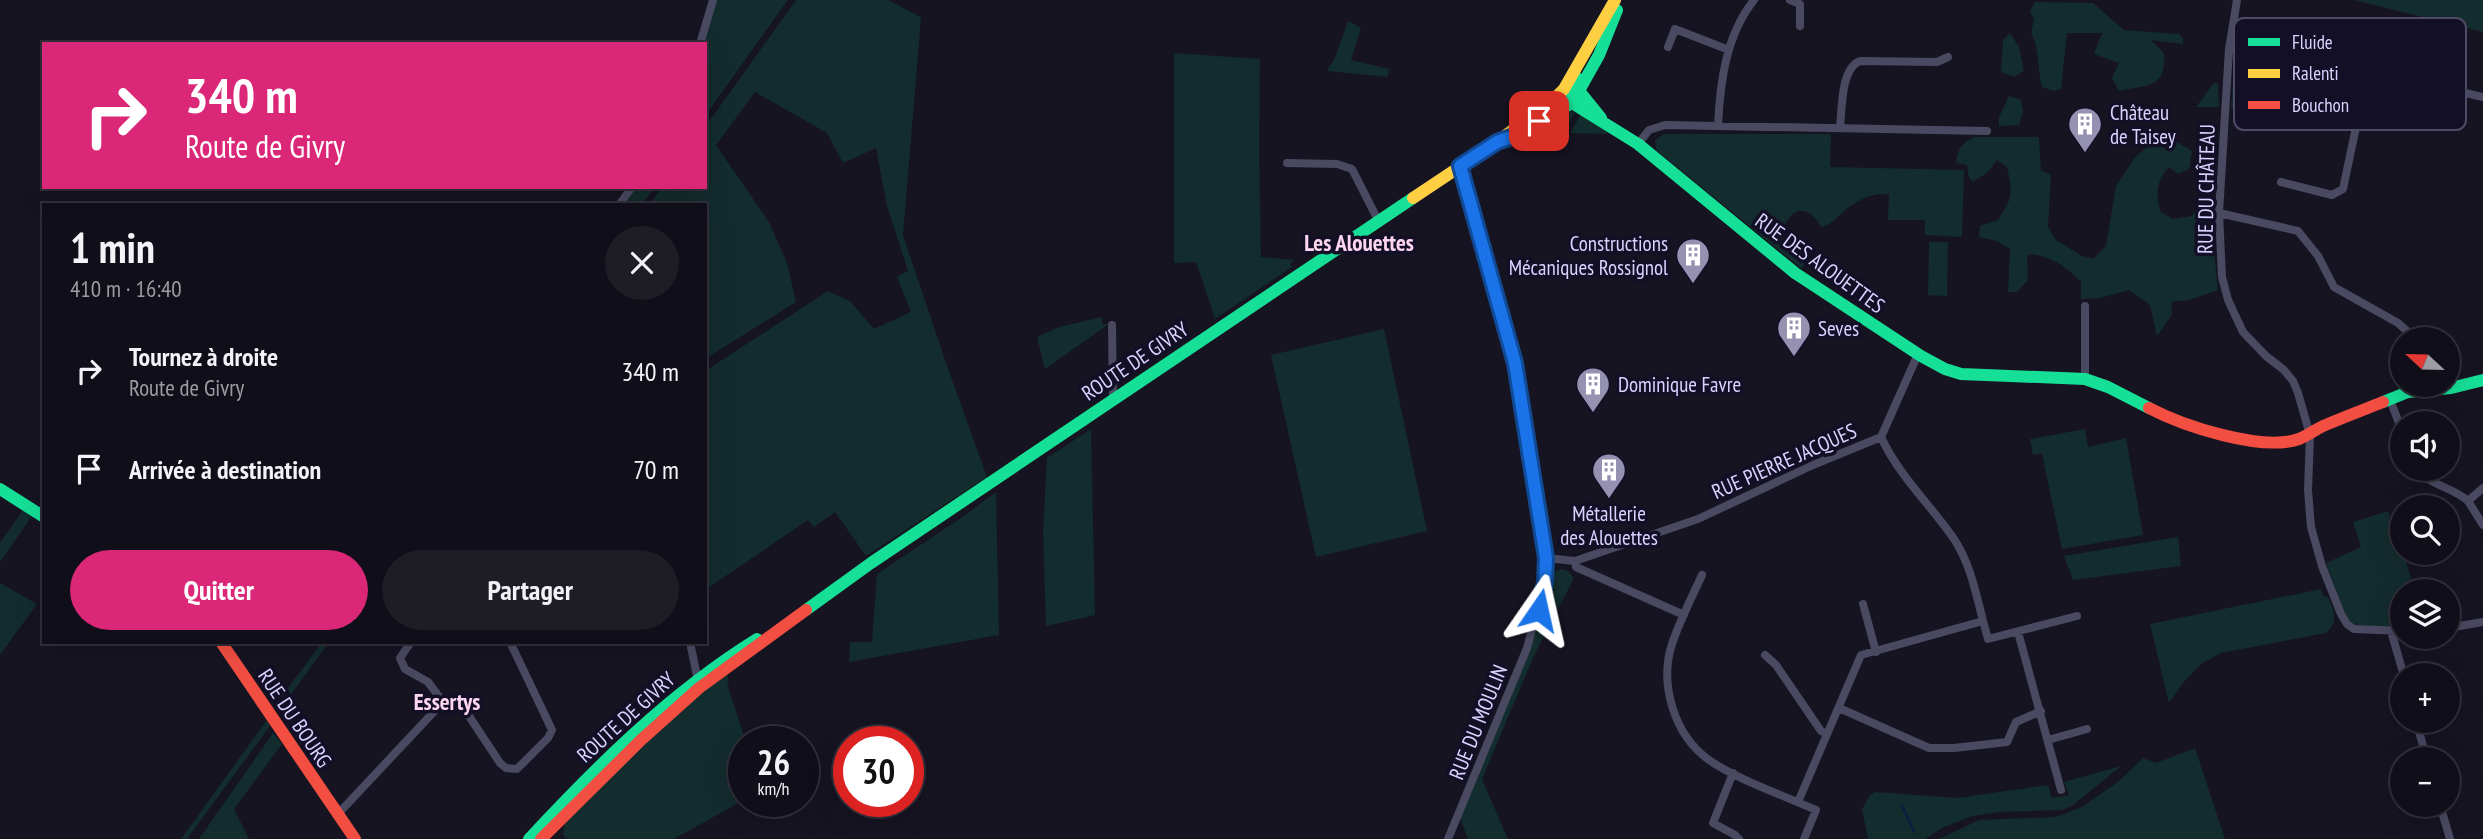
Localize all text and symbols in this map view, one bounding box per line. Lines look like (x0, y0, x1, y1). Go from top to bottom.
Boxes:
legend (2234, 18, 2466, 130)
text: Fluide (2292, 30, 2333, 54)
text: Ralenti (2292, 61, 2339, 85)
text: 340 m (185, 63, 298, 127)
icon: right (70, 70, 161, 161)
pin (1509, 91, 1569, 151)
text: Bouchon (2292, 93, 2349, 117)
place label: Château de Taisey (2110, 99, 2176, 150)
icon: arrive (1520, 102, 1558, 140)
building icon: Château de Taisey (2066, 105, 2104, 154)
street label: RUE DU CHÂTEAU (2191, 124, 2221, 254)
text: Route de Givry (185, 125, 345, 167)
street label: RUE DES ALOUETTES (1750, 207, 1890, 319)
text: 1 min (70, 220, 155, 275)
button: close (605, 226, 679, 300)
district label: Les Alouettes (1304, 228, 1414, 257)
place label: Constructions Mécaniques Rossignol (1509, 230, 1668, 281)
building icon: Constructions Mécaniques Rossignol (1674, 236, 1712, 285)
text: 410 m · 16:40 (70, 274, 182, 303)
building icon: Seves (1775, 309, 1813, 358)
street label: ROUTE DE GIVRY (1076, 315, 1194, 407)
place label: Seves (1818, 315, 1859, 342)
north arrow (2390, 327, 2460, 397)
map controls (2390, 327, 2460, 817)
text: Tournez à droite (129, 340, 278, 373)
icon: right (70, 352, 108, 390)
text: 340 m (621, 355, 679, 388)
building icon: Dominique Favre (1574, 365, 1612, 414)
place label: Dominique Favre (1618, 371, 1741, 398)
text: Route de Givry (129, 373, 244, 402)
button: sound (2390, 411, 2460, 481)
street label: RUE PIERRE JACQUES (1707, 417, 1861, 505)
icon: arrive (70, 450, 108, 488)
building icon: Métallerie des Alouettes (1590, 451, 1628, 500)
text: Arrivée à destination (129, 453, 321, 486)
text: 70 m (633, 453, 679, 486)
button: search (2390, 495, 2460, 565)
place label: Métallerie des Alouettes (1560, 500, 1658, 551)
button: Quitter (70, 550, 368, 630)
button: Partager (382, 550, 679, 630)
position arrow (1502, 573, 1576, 647)
button: layers (2390, 579, 2460, 649)
street label: RUE DU MOULIN (1443, 661, 1513, 783)
button: + (2390, 663, 2460, 733)
street label: RUE DU BOURG (252, 664, 338, 772)
street label: ROUTE DE GIVRY (571, 666, 681, 768)
district label: Essertys (414, 687, 480, 716)
speed limit sign: 30 (833, 726, 924, 817)
text: 26 (757, 739, 790, 785)
button: − (2390, 747, 2460, 817)
text: km/h (758, 777, 789, 800)

